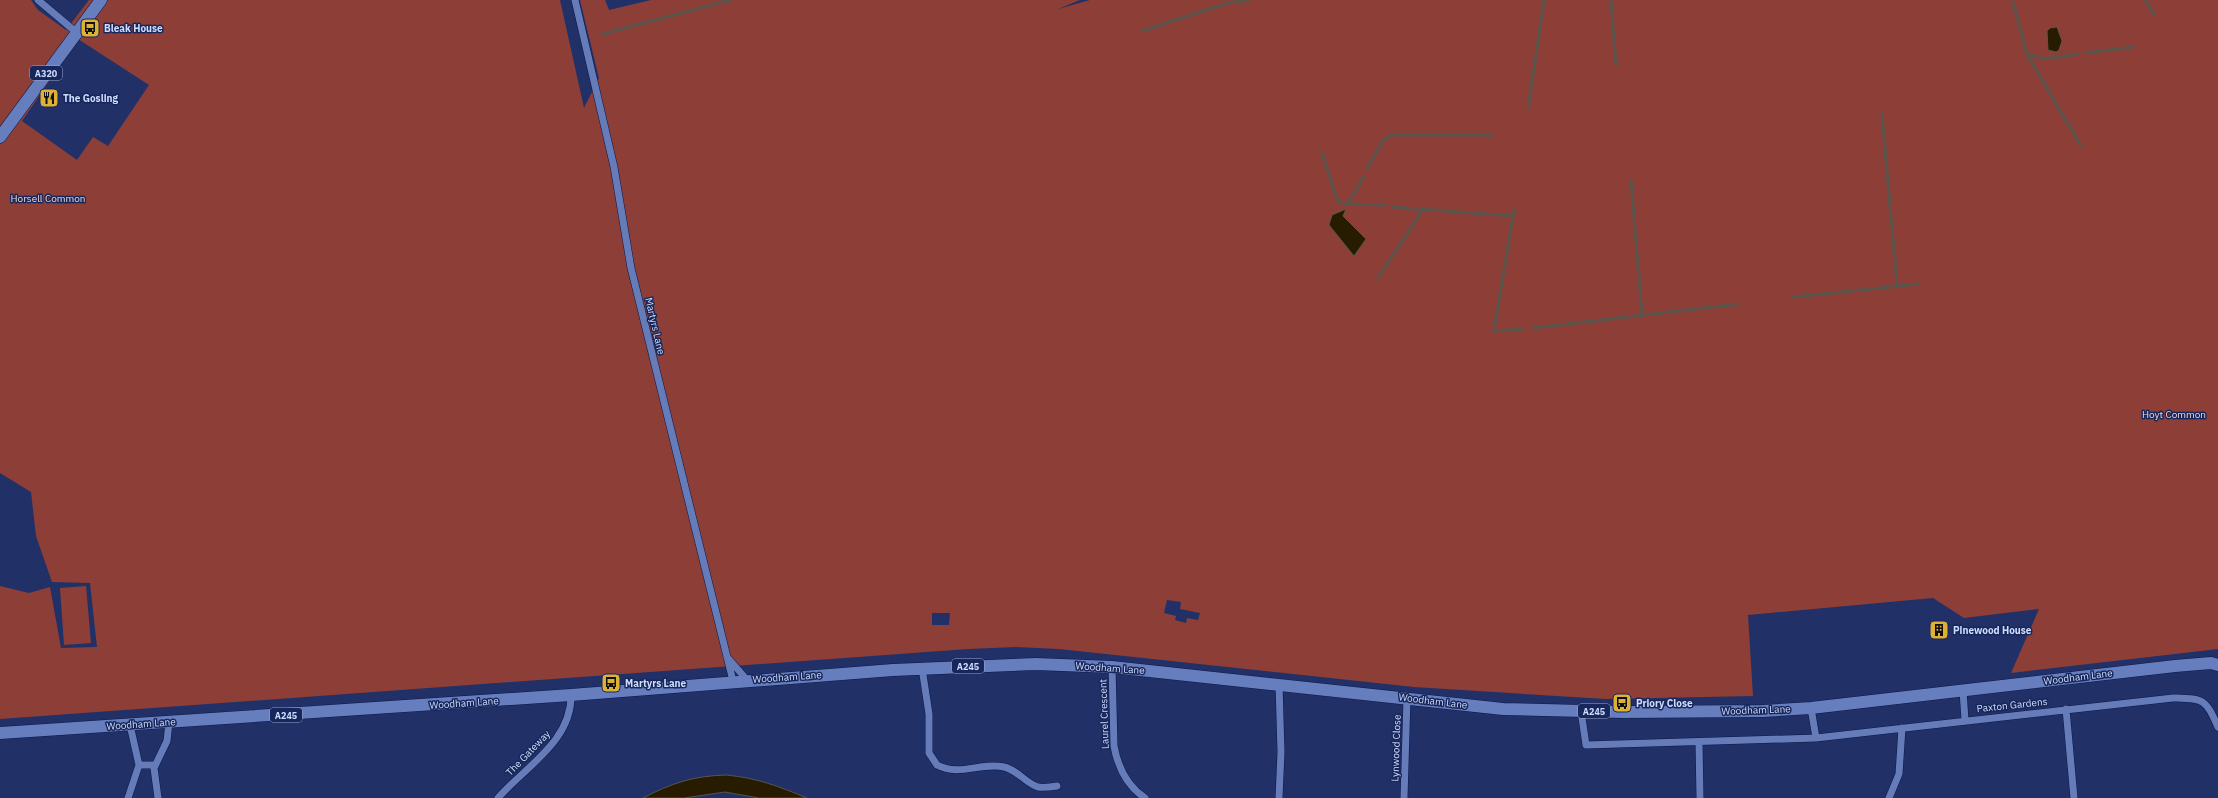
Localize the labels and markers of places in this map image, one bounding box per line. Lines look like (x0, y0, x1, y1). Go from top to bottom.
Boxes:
bus stop icon: Bleak House (79, 17, 101, 39)
place label: Bleak House (104, 22, 163, 35)
restaurant icon: The Gosling (38, 87, 60, 109)
place label: The Gosling (63, 92, 118, 105)
building icon: Pinewood House (1928, 619, 1950, 641)
place label: Pinewood House (1953, 624, 2032, 637)
bus stop icon: Martyrs Lane (600, 672, 622, 694)
place label: Martyrs Lane (625, 677, 687, 690)
bus stop icon: Priory Close (1611, 692, 1633, 714)
place label: Priory Close (1636, 697, 1693, 710)

